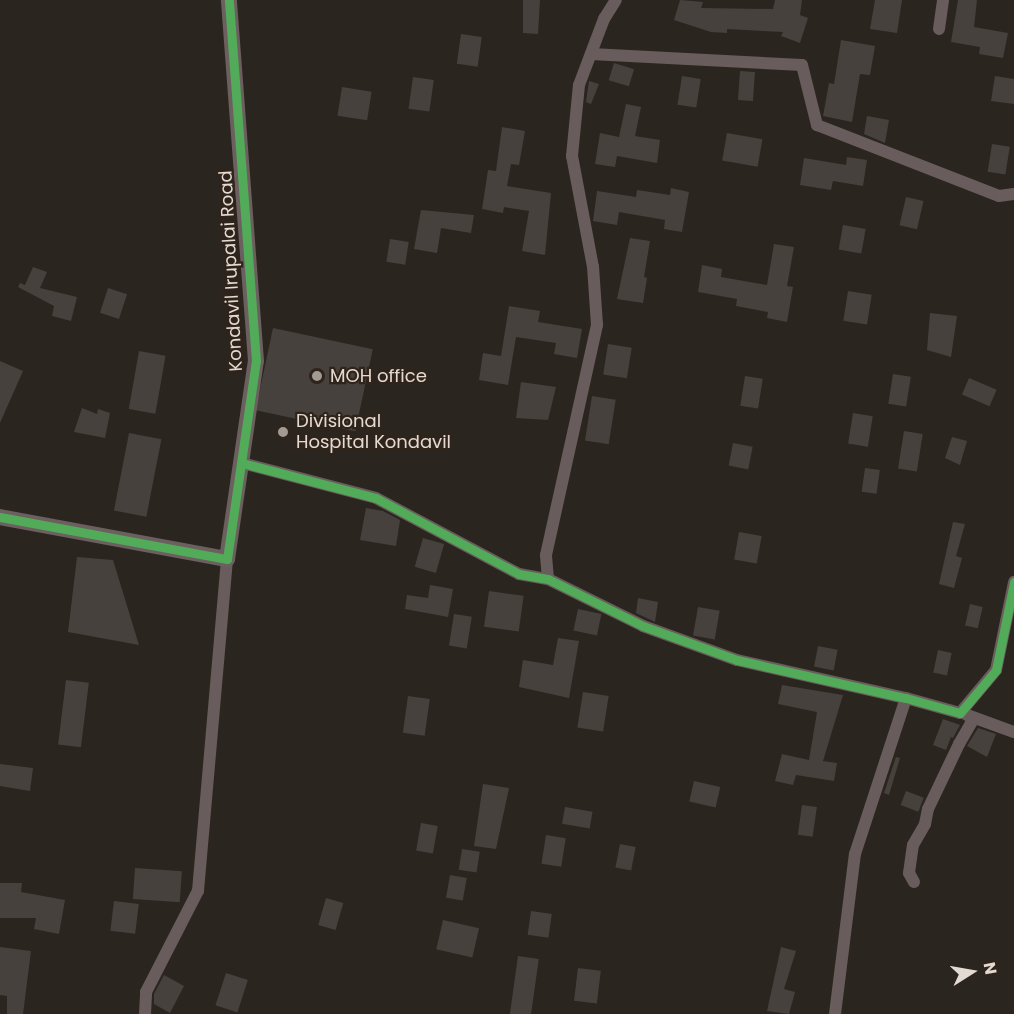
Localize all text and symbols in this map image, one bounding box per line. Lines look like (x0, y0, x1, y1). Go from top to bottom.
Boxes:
street label: Kondavil Irupalai Road (215, 170, 247, 372)
place label: MOH office (330, 365, 427, 387)
marker: MOH office (308, 367, 326, 385)
place label: Divisional Hospital Kondavil (296, 411, 451, 454)
marker: Divisional Hospital Kondavil (274, 423, 292, 441)
north arrow (942, 942, 1002, 1002)
text: N (978, 960, 1003, 977)

